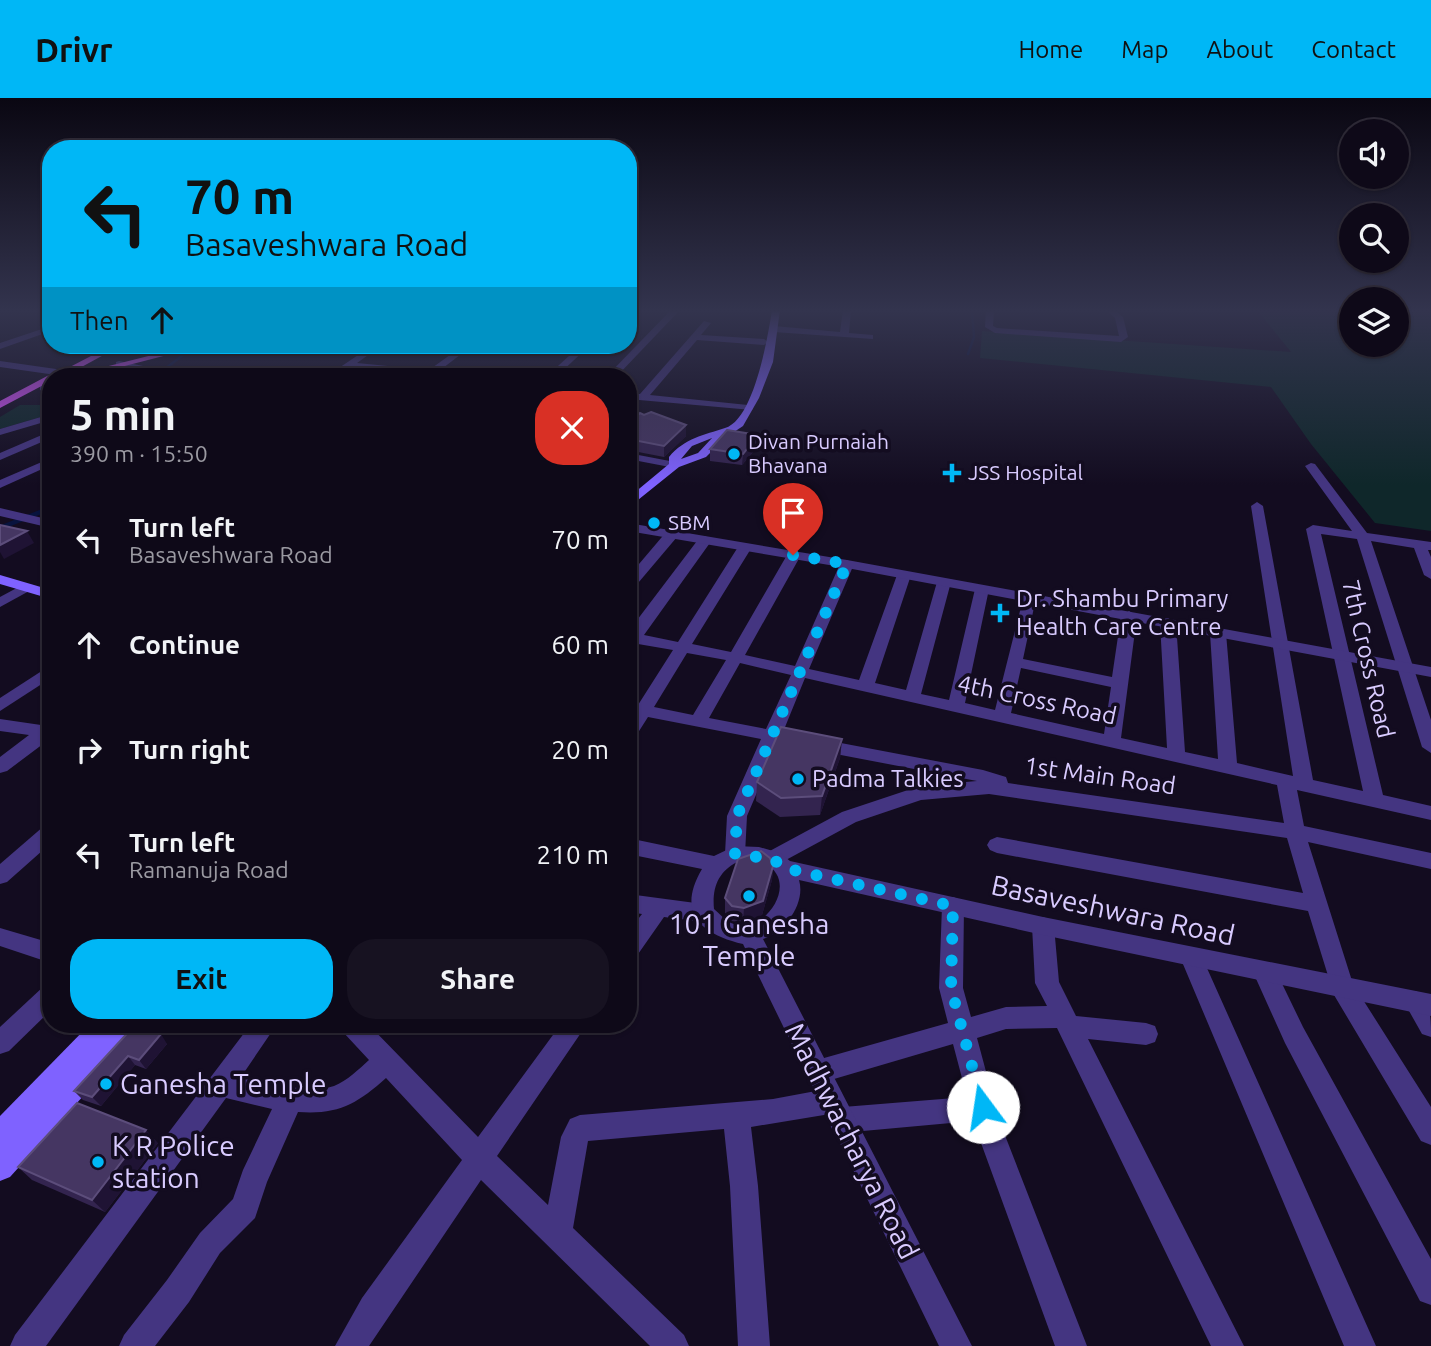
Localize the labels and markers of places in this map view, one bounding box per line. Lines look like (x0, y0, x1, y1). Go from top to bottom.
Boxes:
place label: Divan Purnaiah Bhavana (748, 429, 889, 477)
marker: Divan Purnaiah Bhavana (726, 446, 742, 462)
place label: JSS Hospital (968, 460, 1083, 484)
marker: JSS Hospital (942, 463, 962, 483)
pin (763, 483, 823, 555)
place label: SBM (668, 510, 711, 534)
marker: SBM (646, 515, 662, 531)
place label: Dr. Shambu Primary Health Care Centre (1016, 585, 1229, 640)
marker: Dr. Shambu Primary Health Care Centre (990, 603, 1010, 623)
place label: Padma Talkies (812, 765, 964, 792)
marker: Padma Talkies (790, 771, 806, 787)
marker: 101 Ganesha Temple (741, 888, 757, 904)
place label: 101 Ganesha Temple (669, 908, 829, 971)
place label: Ganesha Temple (120, 1068, 326, 1099)
marker: Ganesha Temple (98, 1076, 114, 1092)
place label: K R Police station (112, 1130, 235, 1193)
marker: K R Police station (90, 1154, 106, 1170)

